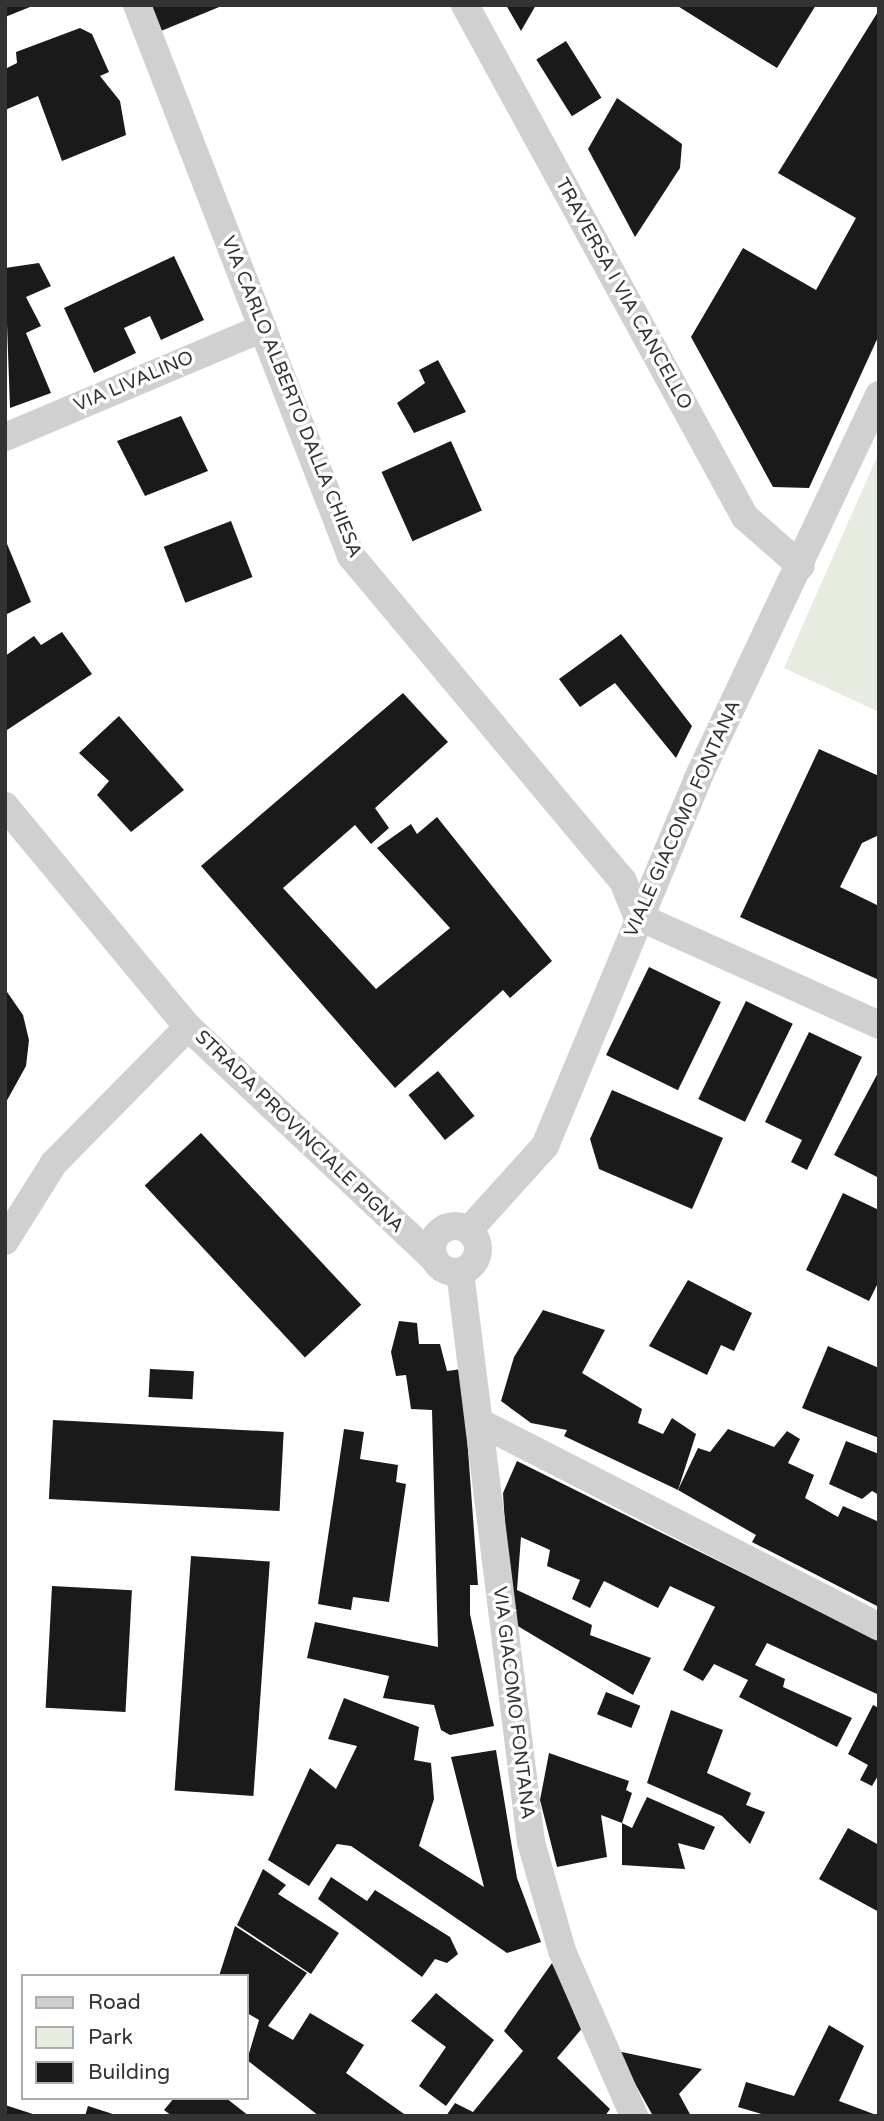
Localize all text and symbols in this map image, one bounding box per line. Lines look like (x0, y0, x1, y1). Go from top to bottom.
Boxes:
street label: TRAVERSA I VIA CANCELLO (550, 174, 696, 414)
street label: VIA CARLO ALBERTO DALLA CHIESA (216, 233, 366, 561)
street label: VIA LIVALINO (71, 347, 197, 417)
street label: VIALE GIACOMO FONTANA (620, 697, 746, 941)
street label: STRADA PROVINCIALE PIGNA (190, 1026, 408, 1238)
street label: VIA GIACOMO FONTANA (487, 1585, 539, 1821)
legend (21, 1974, 248, 2100)
text: Road (88, 1990, 141, 2015)
text: Park (88, 2025, 133, 2050)
text: Building (88, 2060, 170, 2085)

